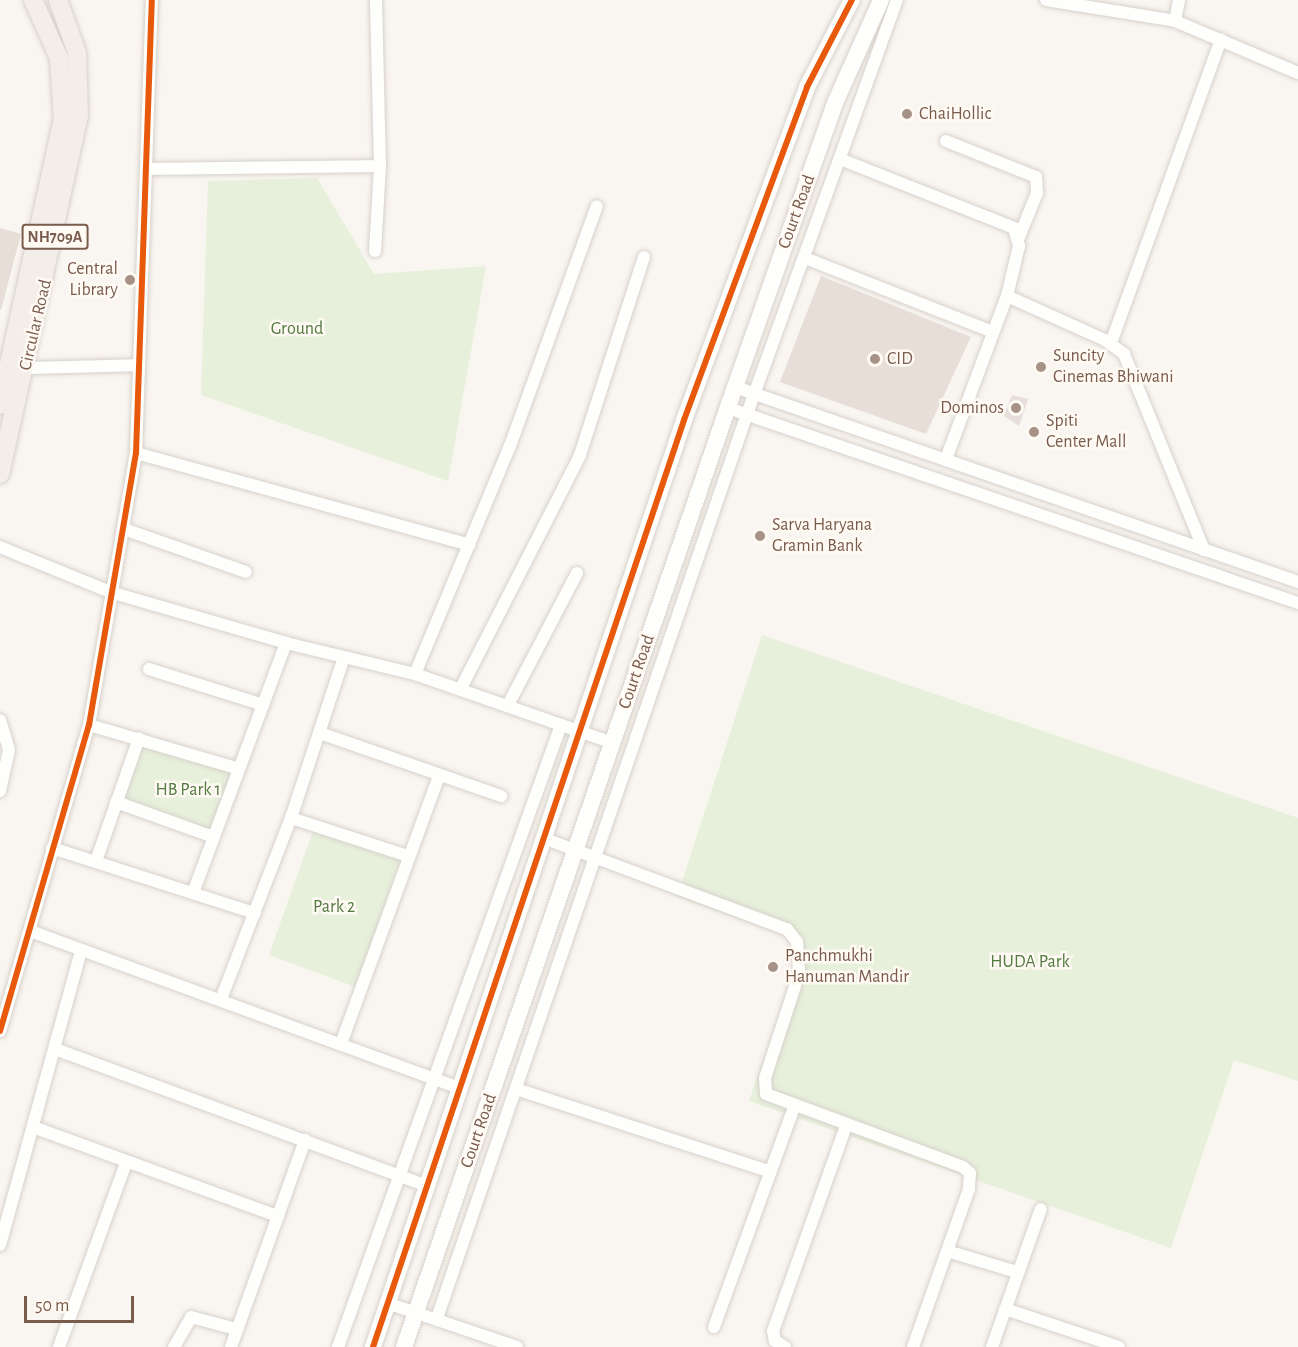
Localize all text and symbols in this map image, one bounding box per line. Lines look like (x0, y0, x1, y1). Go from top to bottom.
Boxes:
place label: ChaiHollic (919, 103, 991, 125)
marker: ChaiHollic (900, 107, 914, 121)
street label: Court Road (774, 172, 820, 252)
road number: NH709A (20, 224, 90, 250)
place label: Central Library (67, 259, 118, 302)
marker: Central Library (123, 273, 137, 287)
street label: Circular Road (15, 277, 57, 373)
park label: Ground (271, 318, 323, 340)
place label: Suncity Cinemas Bhiwani (1053, 346, 1174, 388)
place label: CID (887, 348, 913, 370)
marker: CID (868, 352, 882, 366)
marker: Suncity Cinemas Bhiwani (1034, 360, 1048, 374)
place label: Dominos (940, 397, 1004, 419)
marker: Dominos (1009, 401, 1023, 415)
place label: Spiti Center Mall (1046, 411, 1126, 454)
marker: Spiti Center Mall (1027, 425, 1041, 439)
place label: Sarva Haryana Gramin Bank (772, 515, 872, 558)
marker: Sarva Haryana Gramin Bank (753, 529, 767, 543)
street label: Court Road (614, 632, 660, 712)
park label: HB Park 1 (155, 779, 221, 801)
park label: Park 2 (313, 896, 355, 918)
place label: Panchmukhi Hanuman Mandir (785, 946, 909, 988)
park label: HUDA Park (990, 951, 1070, 973)
marker: Panchmukhi Hanuman Mandir (766, 960, 780, 974)
street label: Court Road (456, 1091, 502, 1171)
scale bar (27, 1284, 136, 1322)
text: 50 m (35, 1297, 69, 1315)

